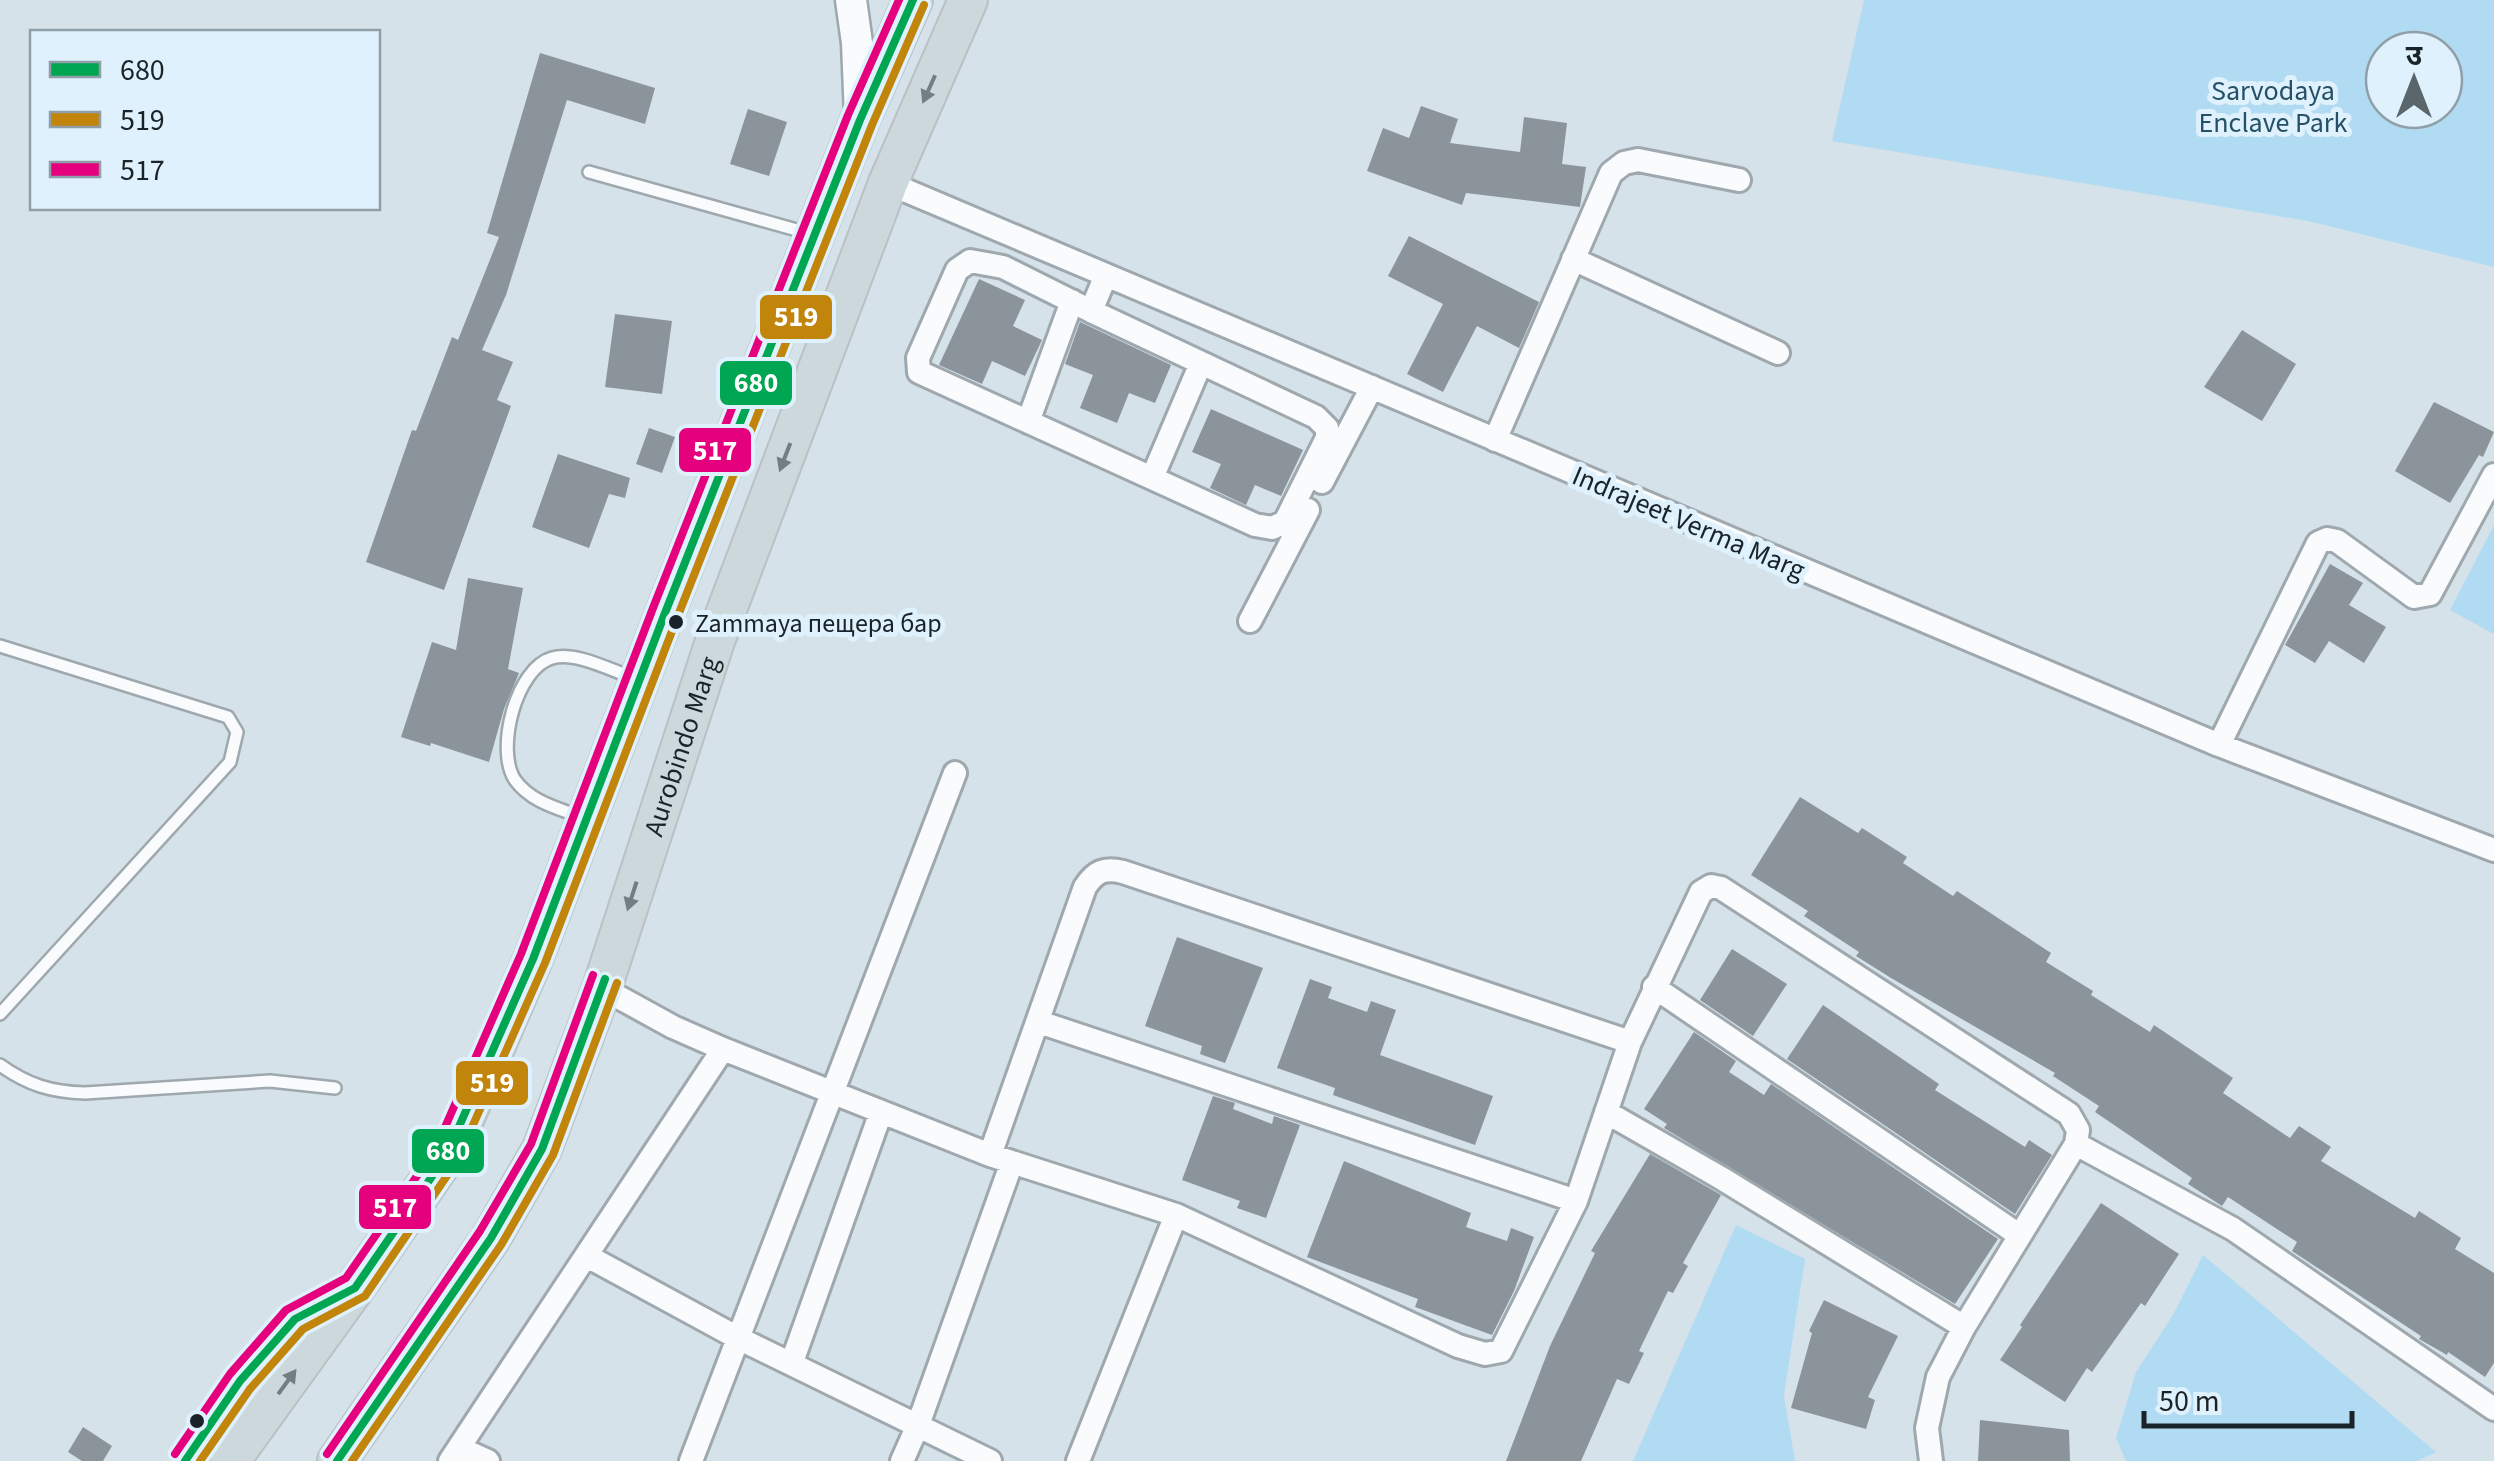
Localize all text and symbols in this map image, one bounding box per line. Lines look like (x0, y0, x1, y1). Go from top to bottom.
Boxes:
legend (30, 30, 380, 210)
north arrow (2364, 30, 2464, 130)
text: उ (2406, 36, 2423, 76)
text: 680 (120, 49, 165, 92)
park label: Sarvodaya Enclave Park (2199, 71, 2348, 143)
one-way arrow (921, 74, 937, 104)
text: 519 (120, 99, 165, 142)
text: 517 (120, 149, 165, 192)
line badge: 519 (758, 293, 834, 341)
text: 519 (774, 297, 818, 337)
line badge: 680 (718, 359, 794, 407)
text: 680 (734, 363, 778, 403)
line badge: 517 (677, 426, 753, 474)
text: 517 (693, 431, 737, 471)
one-way arrow (776, 442, 792, 472)
street label: Indrajeet Verma Marg (1566, 456, 1811, 590)
place label: Zammaya пещера бар (695, 605, 942, 642)
marker: Zammaya пещера бар (666, 612, 686, 632)
street label: Aurobindo Marg (634, 651, 730, 841)
one-way arrow (624, 881, 639, 911)
line badge: 519 (454, 1059, 530, 1107)
text: 519 (470, 1063, 514, 1103)
line badge: 680 (410, 1127, 486, 1175)
text: 680 (426, 1131, 470, 1171)
line badge: 517 (357, 1183, 433, 1231)
text: 517 (373, 1188, 417, 1228)
scale bar (2144, 1366, 2352, 1428)
one-way arrow (277, 1369, 296, 1395)
text: 50 m (2159, 1380, 2220, 1423)
unlabelled marker (187, 1411, 207, 1431)

